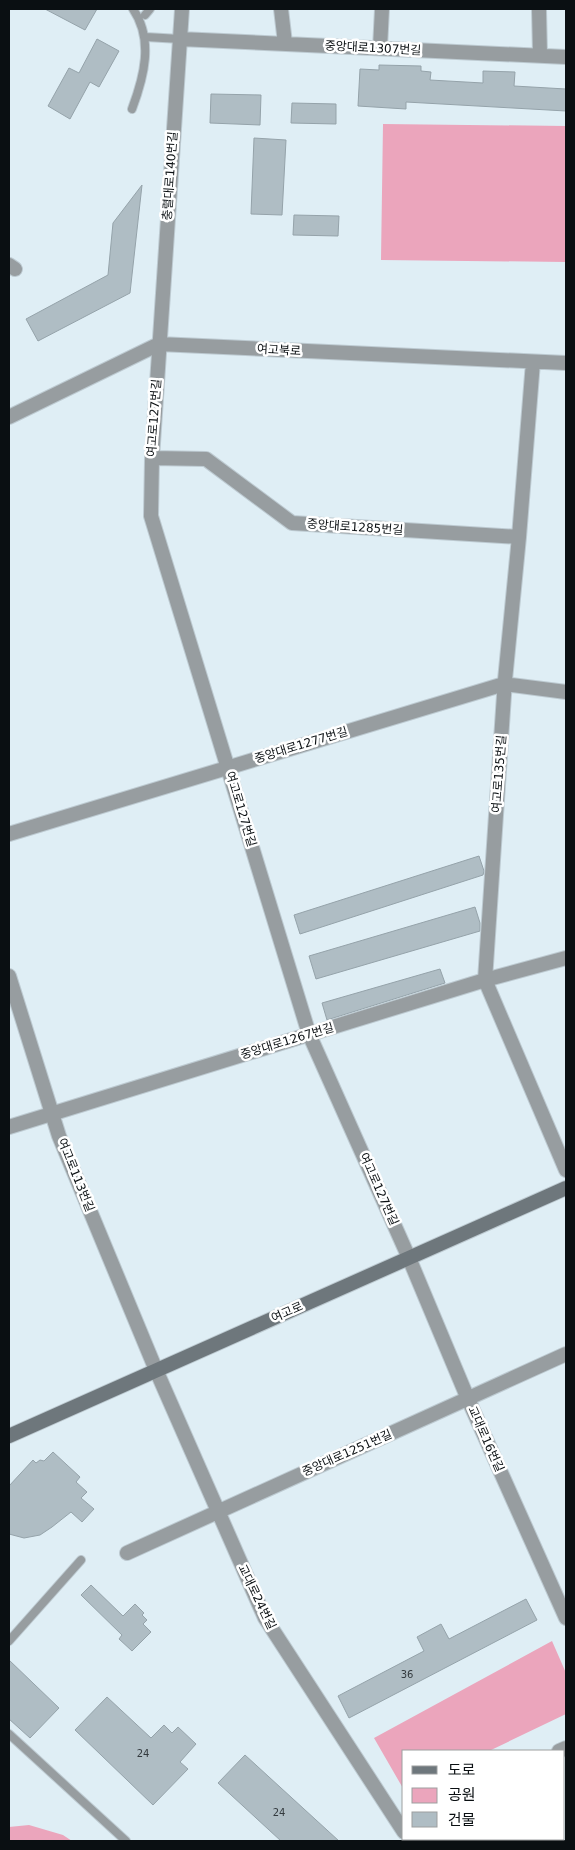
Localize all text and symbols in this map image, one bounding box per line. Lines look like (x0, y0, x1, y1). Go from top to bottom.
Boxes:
street label: 중앙대로1307번길 (324, 38, 422, 58)
street label: 충렬대로140번길 (160, 131, 180, 221)
street label: 여고북로 (257, 342, 301, 358)
street label: 여고로127번길 (144, 379, 164, 457)
street label: 중앙대로1285번길 (306, 517, 404, 537)
street label: 중앙대로1277번길 (253, 724, 349, 766)
street label: 여고로135번길 (489, 735, 509, 813)
street label: 여고로127번길 (223, 770, 259, 848)
street label: 중앙대로1267번길 (239, 1020, 335, 1062)
street label: 여고로113번길 (55, 1136, 97, 1214)
street label: 여고로127번길 (357, 1150, 401, 1228)
street label: 여고로 (269, 1299, 305, 1325)
street label: 교대로16번길 (465, 1404, 507, 1474)
street label: 중앙대로1251번길 (300, 1427, 394, 1479)
street label: 교대로24번길 (235, 1562, 279, 1632)
house number: 36 (401, 1669, 413, 1680)
house number: 24 (137, 1748, 149, 1759)
legend (402, 1750, 565, 1840)
text: 도로 (448, 1761, 476, 1779)
text: 공원 (448, 1786, 476, 1804)
house number: 24 (273, 1807, 285, 1818)
text: 건물 (448, 1811, 476, 1829)

